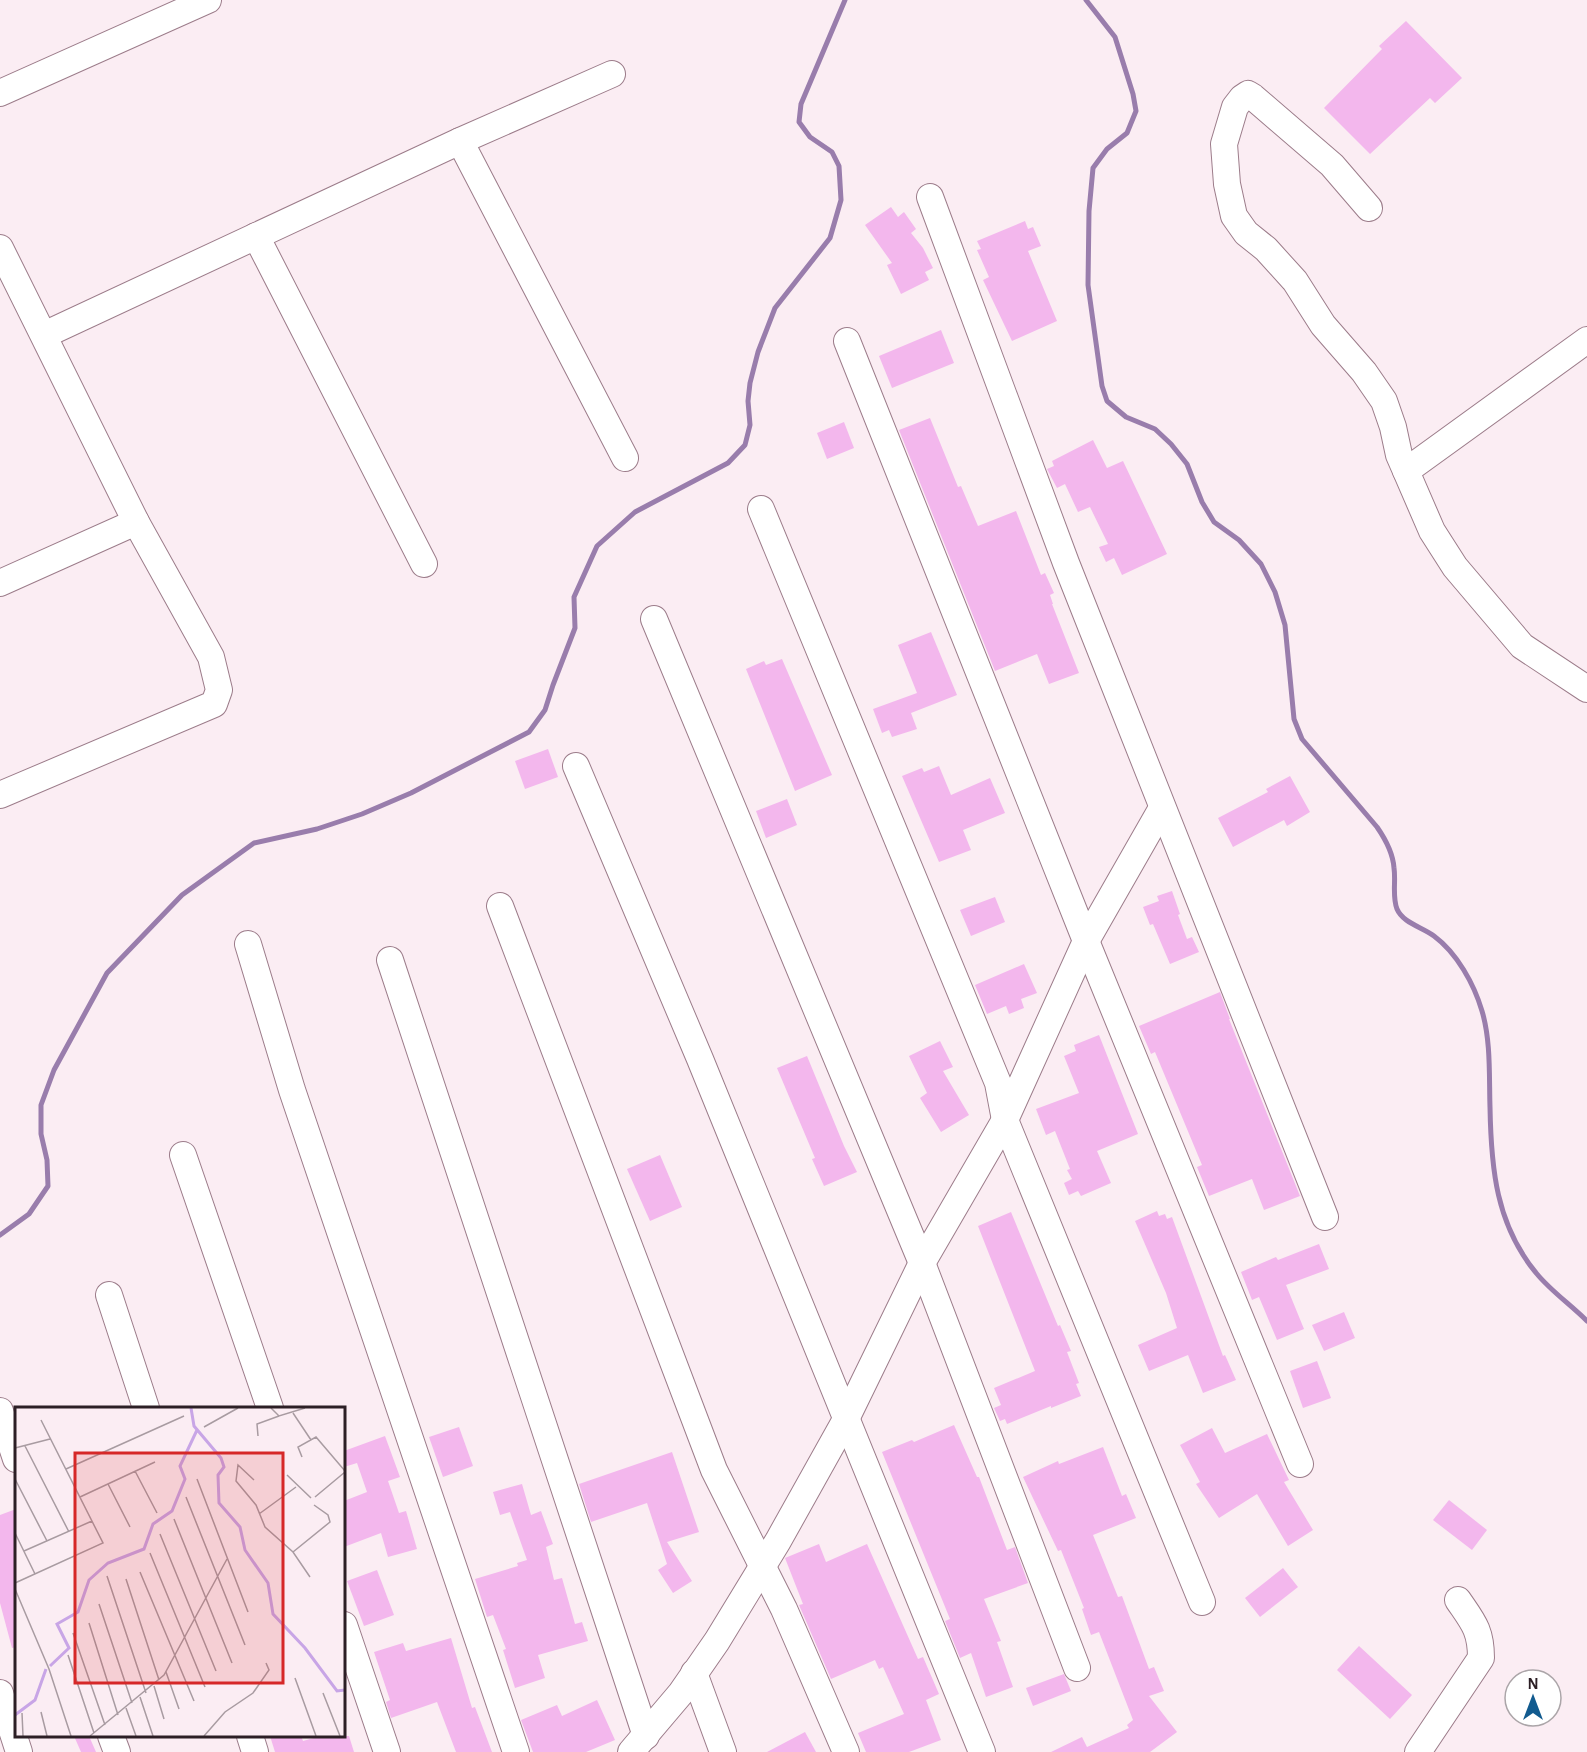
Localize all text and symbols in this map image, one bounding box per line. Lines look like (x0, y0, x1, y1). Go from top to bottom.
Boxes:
inset map (15, 1407, 345, 1737)
north arrow (1503, 1668, 1563, 1728)
text: N (1527, 1676, 1539, 1692)

